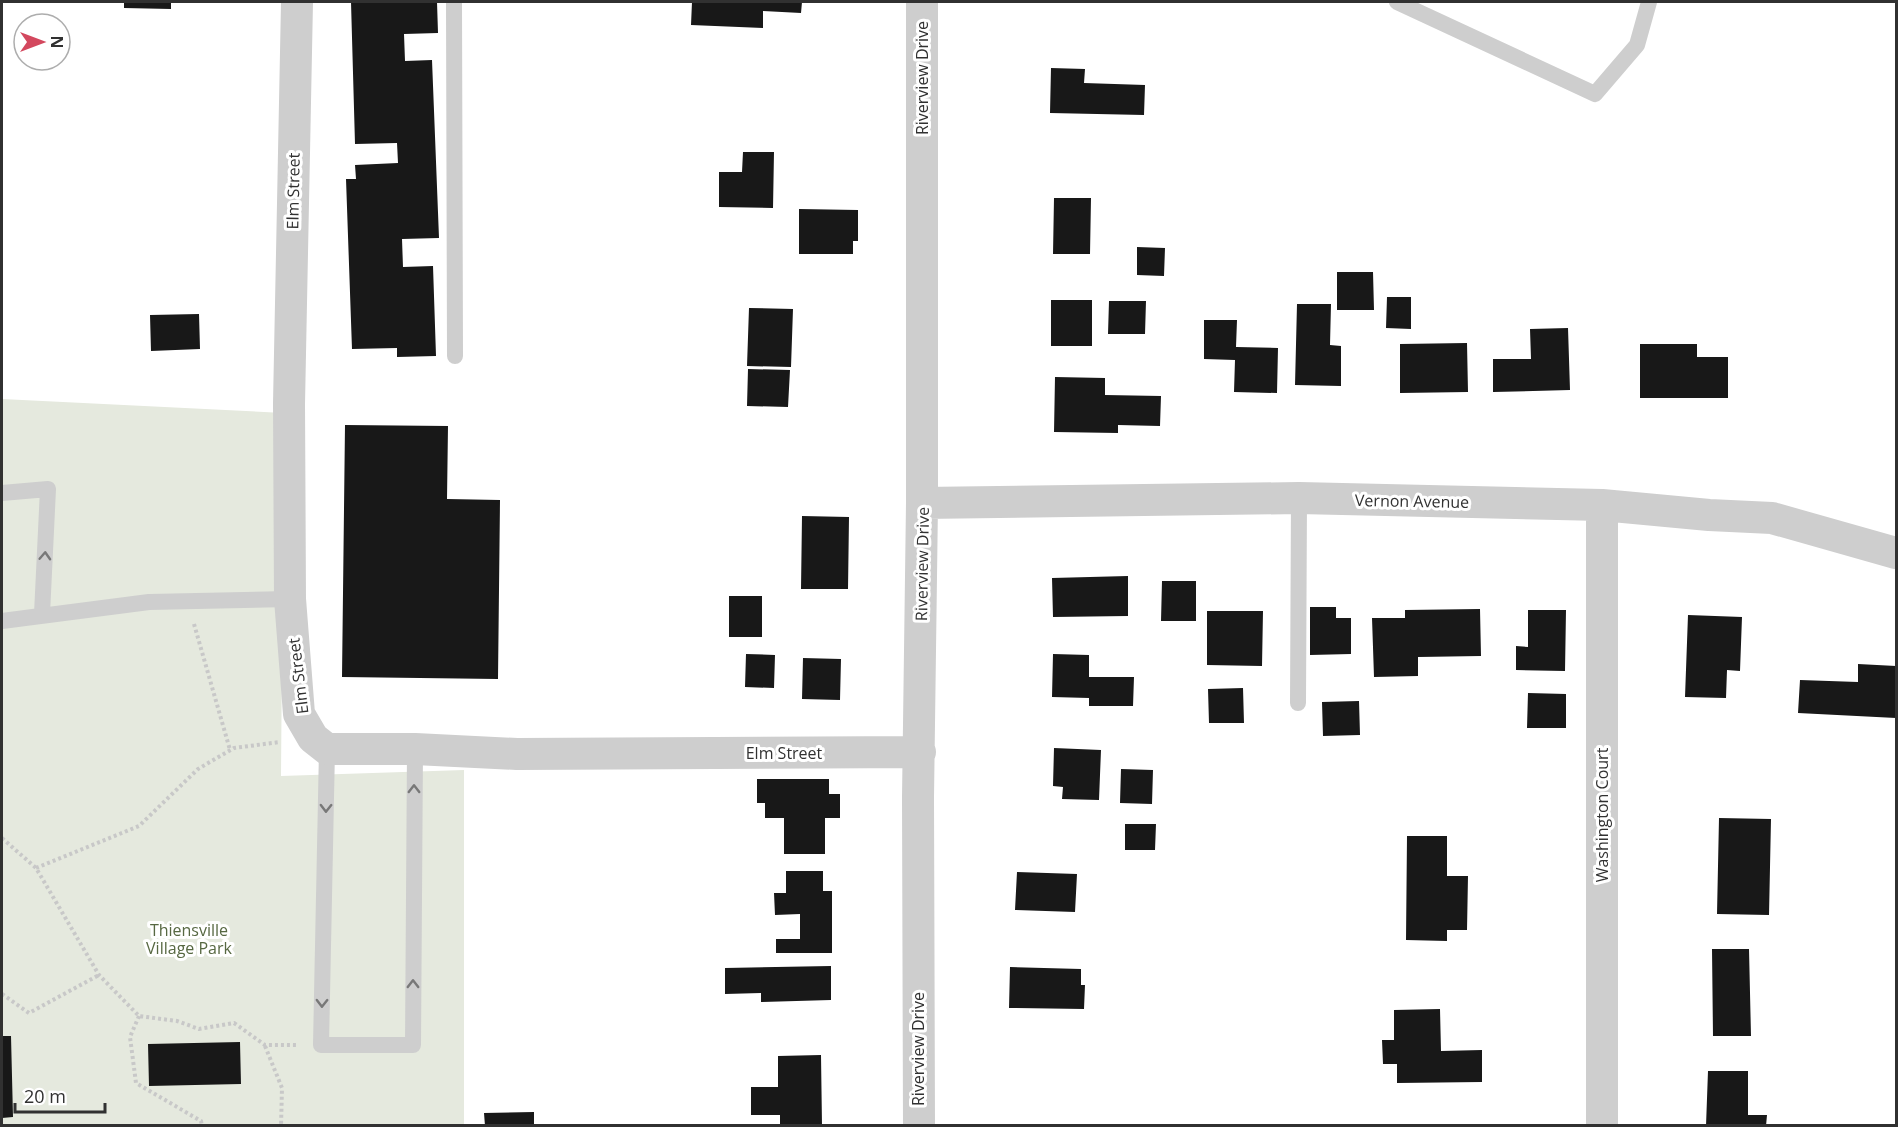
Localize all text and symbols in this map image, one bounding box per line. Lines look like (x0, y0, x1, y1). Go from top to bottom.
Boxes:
north arrow (12, 12, 72, 72)
street label: Riverview Drive (911, 21, 933, 135)
text: N (46, 35, 68, 49)
street label: Elm Street (281, 152, 305, 229)
street label: Vernon Avenue (1355, 489, 1469, 513)
street label: Riverview Drive (910, 507, 934, 621)
one-way arrow (38, 551, 51, 560)
street label: Elm Street (282, 636, 314, 715)
street label: Elm Street (746, 742, 823, 764)
street label: Washington Court (1591, 747, 1613, 882)
one-way arrow (408, 784, 421, 793)
one-way arrow (320, 803, 332, 812)
park label: Thiensville Village Park (146, 919, 233, 959)
one-way arrow (407, 979, 419, 988)
street label: Riverview Drive (907, 992, 929, 1106)
one-way arrow (316, 998, 328, 1007)
scale bar (15, 1076, 105, 1114)
text: 20 m (24, 1084, 66, 1108)

